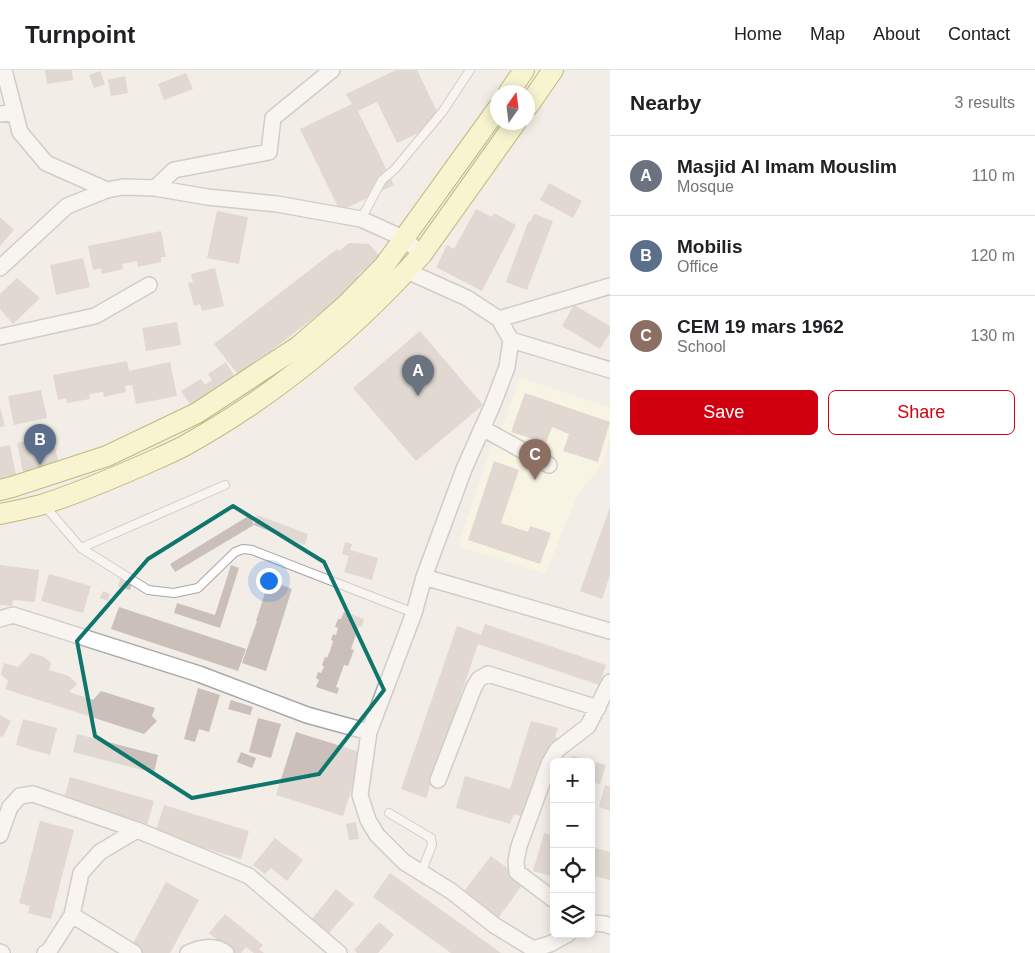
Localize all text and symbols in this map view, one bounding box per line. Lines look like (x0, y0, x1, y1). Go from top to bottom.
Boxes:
text: Turnpoint (25, 21, 135, 48)
text: Home (734, 24, 782, 44)
text: Map (810, 24, 845, 44)
text: About (873, 24, 920, 44)
text: Contact (948, 24, 1010, 44)
north arrow (490, 85, 535, 130)
text: Nearby (630, 91, 701, 114)
text: 3 results (955, 94, 1015, 111)
text: Masjid Al Imam Mouslim (677, 156, 897, 177)
text: A (640, 167, 652, 184)
text: 110 m (972, 167, 1015, 184)
text: Mosque (677, 178, 734, 195)
text: Mobilis (677, 236, 742, 257)
text: B (640, 247, 652, 264)
text: 120 m (971, 247, 1015, 264)
text: Office (677, 258, 719, 275)
text: CEM 19 mars 1962 (677, 316, 844, 337)
text: C (640, 327, 652, 344)
text: 130 m (971, 327, 1015, 344)
text: School (677, 338, 726, 355)
pin: A (402, 355, 434, 396)
button: Save (630, 390, 818, 435)
button: Share (828, 390, 1015, 435)
pin: B (24, 424, 56, 465)
pin: C (519, 439, 551, 480)
your location (256, 568, 282, 594)
map controls (550, 758, 595, 938)
button: + (550, 758, 595, 803)
button: − (550, 803, 595, 848)
button: locate (550, 848, 595, 893)
button: layers (550, 893, 595, 938)

